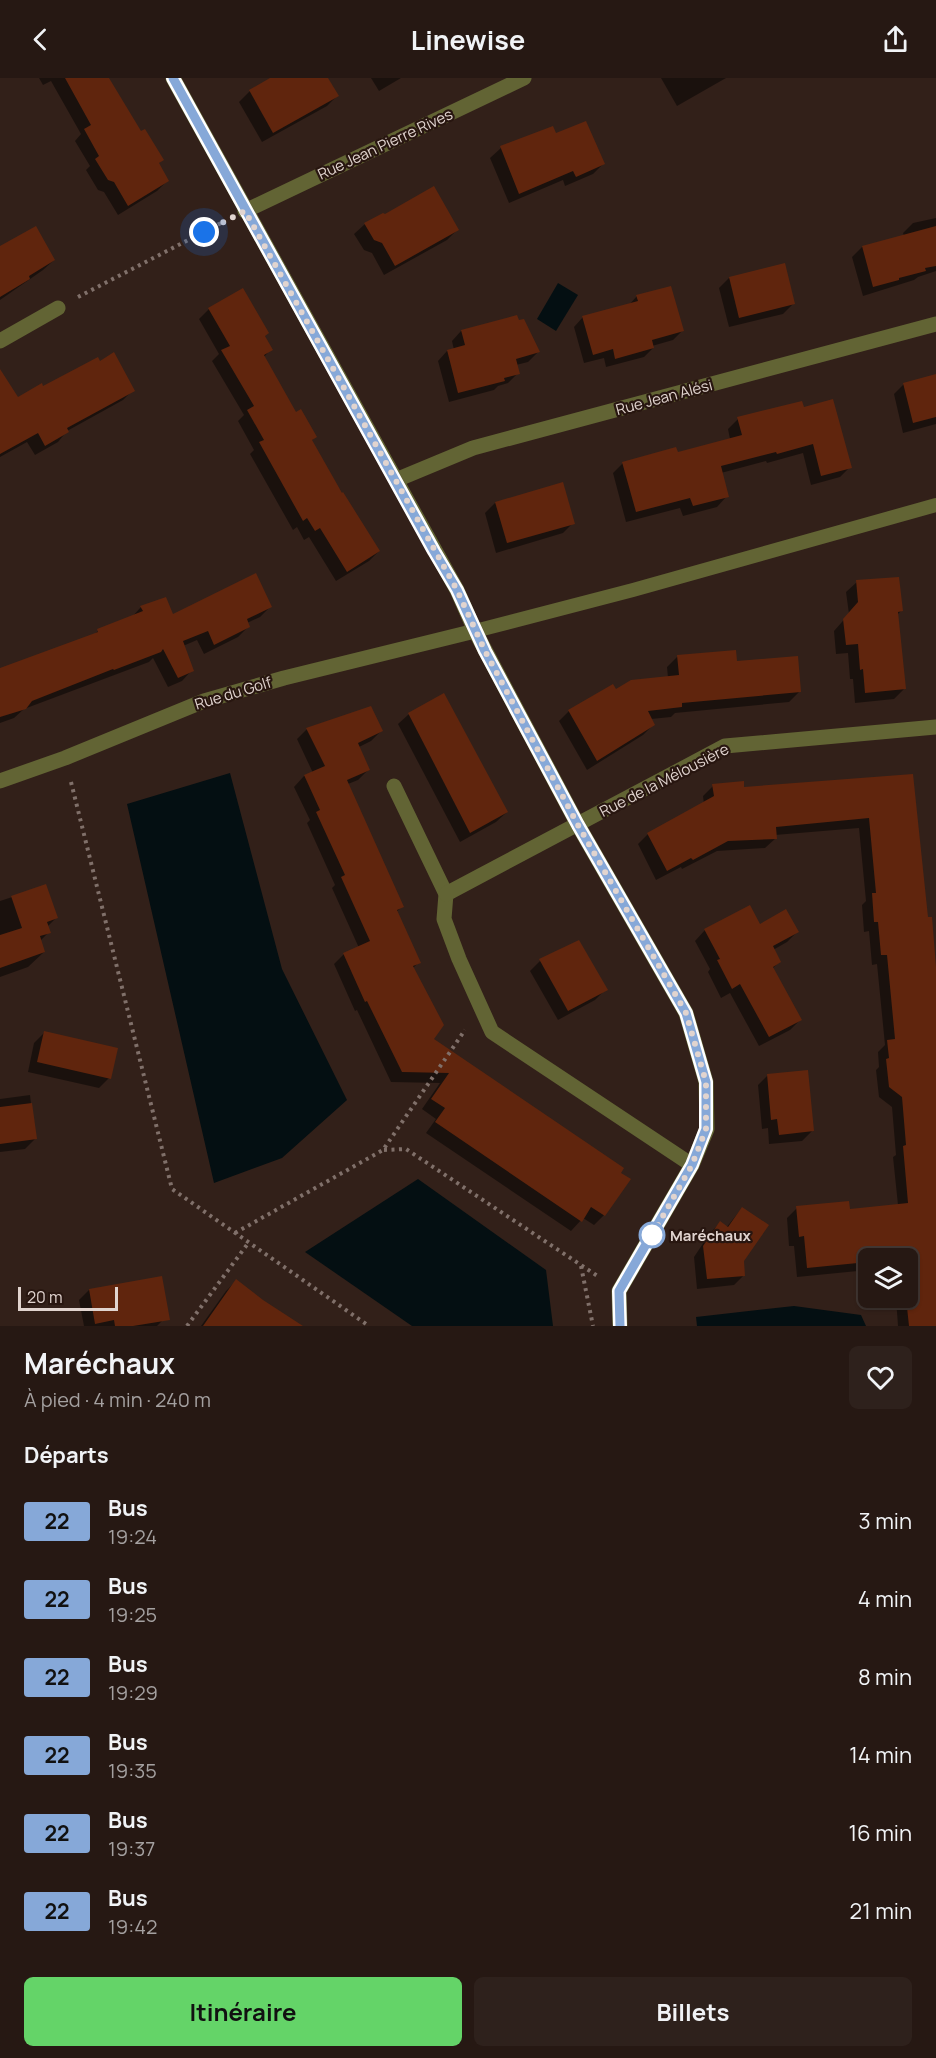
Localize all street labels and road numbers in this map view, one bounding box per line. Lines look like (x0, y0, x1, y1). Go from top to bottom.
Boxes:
street label: Rue Jean Pierre Rives (314, 103, 456, 185)
street label: Rue Jean Alési (613, 374, 715, 420)
street label: Rue du Golf (192, 671, 275, 715)
street label: Rue de la Mélousière (596, 738, 732, 822)

